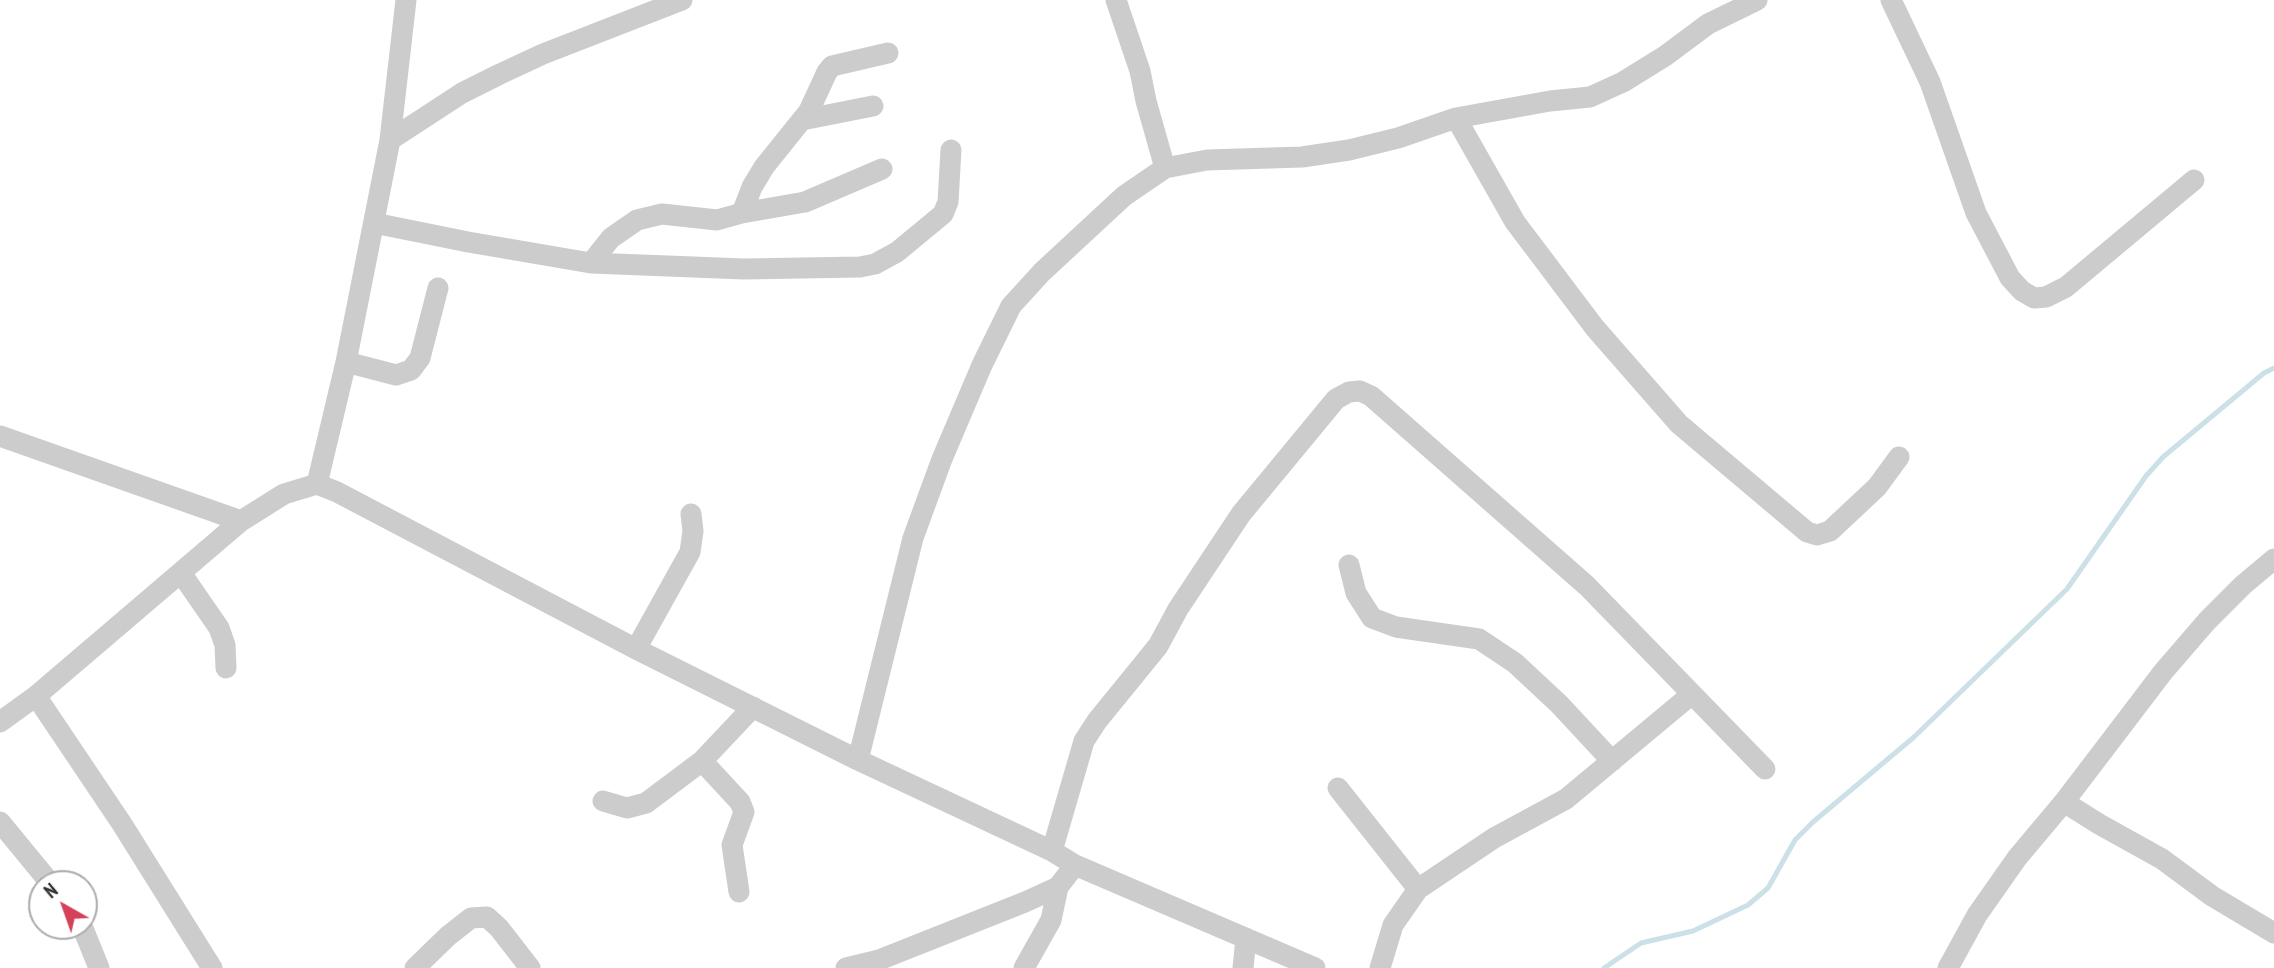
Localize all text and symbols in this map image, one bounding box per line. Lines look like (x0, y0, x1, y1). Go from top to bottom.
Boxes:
north arrow (28, 870, 98, 940)
text: N (39, 878, 62, 903)

